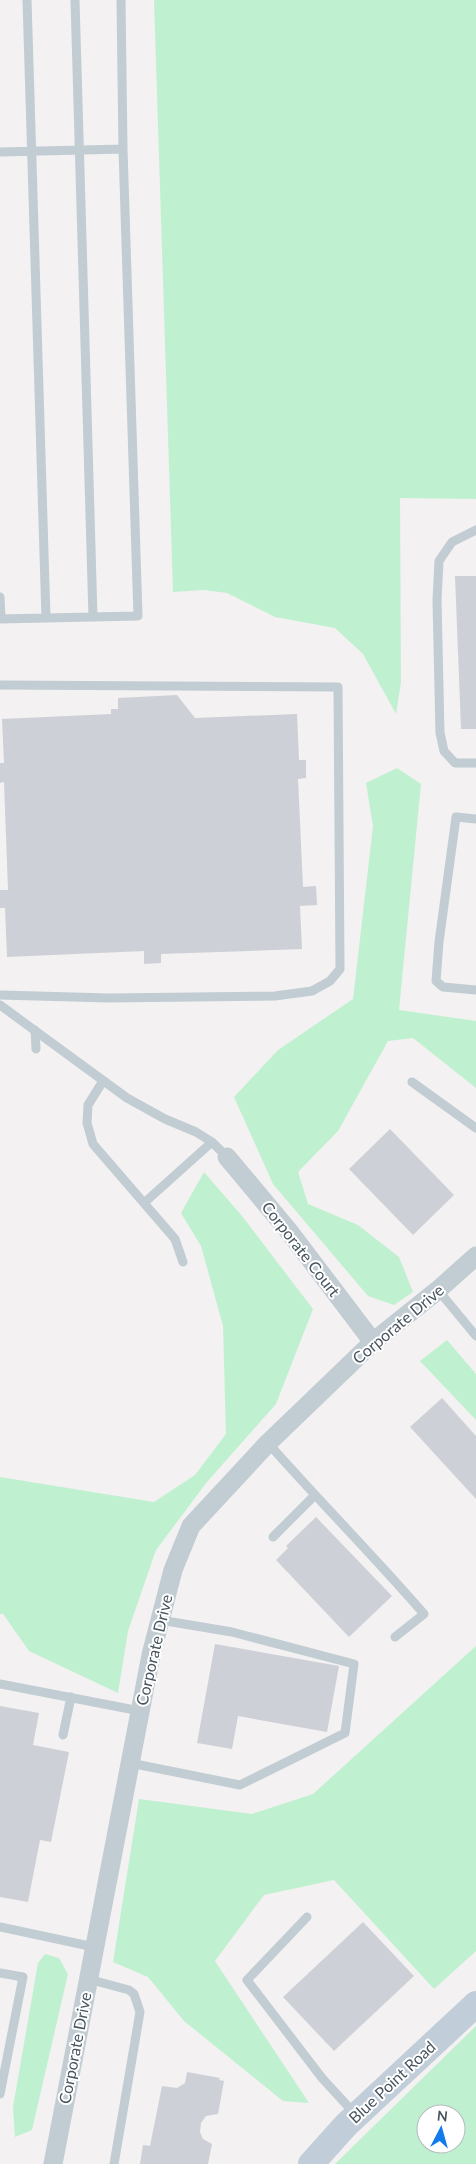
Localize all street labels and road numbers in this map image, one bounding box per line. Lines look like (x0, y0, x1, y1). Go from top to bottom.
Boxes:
street label: Corporate Court (258, 1197, 345, 1300)
street label: Corporate Drive (348, 1280, 447, 1367)
street label: Corporate Drive (132, 1593, 176, 1707)
street label: Corporate Drive (54, 1990, 95, 2105)
street label: Blue Point Road (344, 2037, 439, 2127)

